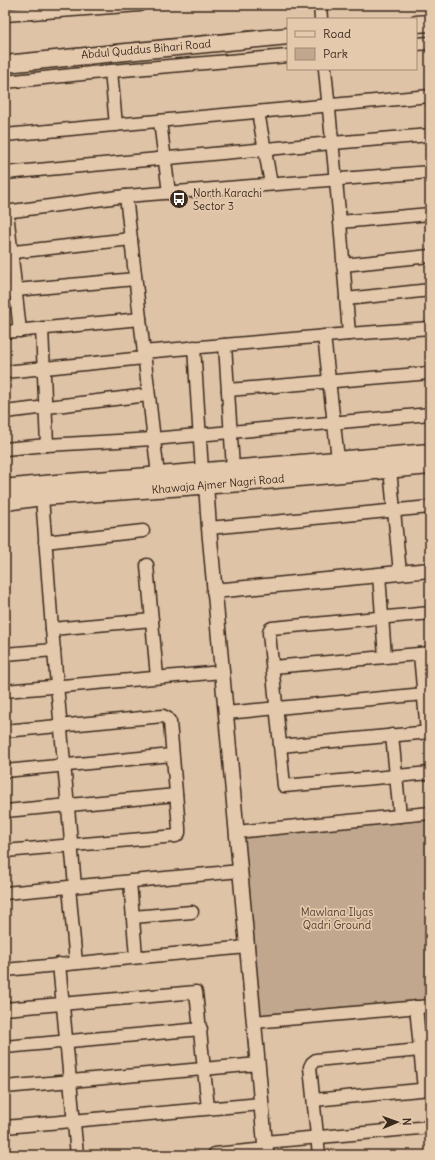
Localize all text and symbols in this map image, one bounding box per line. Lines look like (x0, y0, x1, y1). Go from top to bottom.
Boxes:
legend (287, 18, 417, 70)
text: Road (323, 26, 351, 41)
street label: Abdul Quddus Bihari Road (80, 36, 212, 62)
text: Park (323, 46, 348, 61)
place label: North Karachi Sector 3 (193, 186, 262, 213)
bus stop icon: North Karachi Sector 3 (168, 188, 190, 210)
street label: Khawaja Ajmer Nagri Road (151, 471, 285, 497)
park label: Mawlana Ilyas Qadri Ground (301, 905, 373, 932)
north arrow (377, 1102, 417, 1142)
text: N (400, 1118, 414, 1126)

